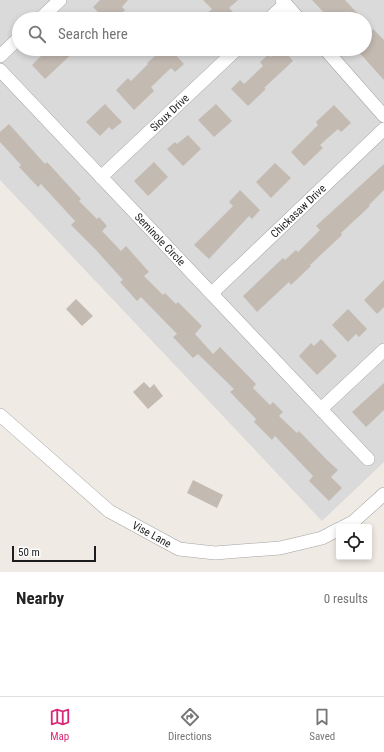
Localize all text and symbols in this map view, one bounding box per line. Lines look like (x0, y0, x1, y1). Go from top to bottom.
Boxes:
search box (12, 12, 372, 56)
icon: search (26, 23, 48, 45)
text: Search here (58, 25, 128, 43)
street label: Sioux Drive (148, 92, 192, 134)
street label: Chickasaw Drive (268, 182, 329, 241)
street label: Seminole Circle (132, 211, 188, 269)
street label: Vise Lane (130, 519, 173, 551)
map controls (336, 524, 372, 560)
button: locate (336, 524, 372, 560)
scale bar (12, 544, 96, 563)
text: 50 m (18, 546, 40, 559)
text: Nearby (16, 588, 64, 608)
text: 0 results (324, 591, 368, 606)
tab: Map (49, 706, 71, 743)
tab: Directions (168, 706, 212, 743)
tab: Saved (309, 706, 335, 743)

